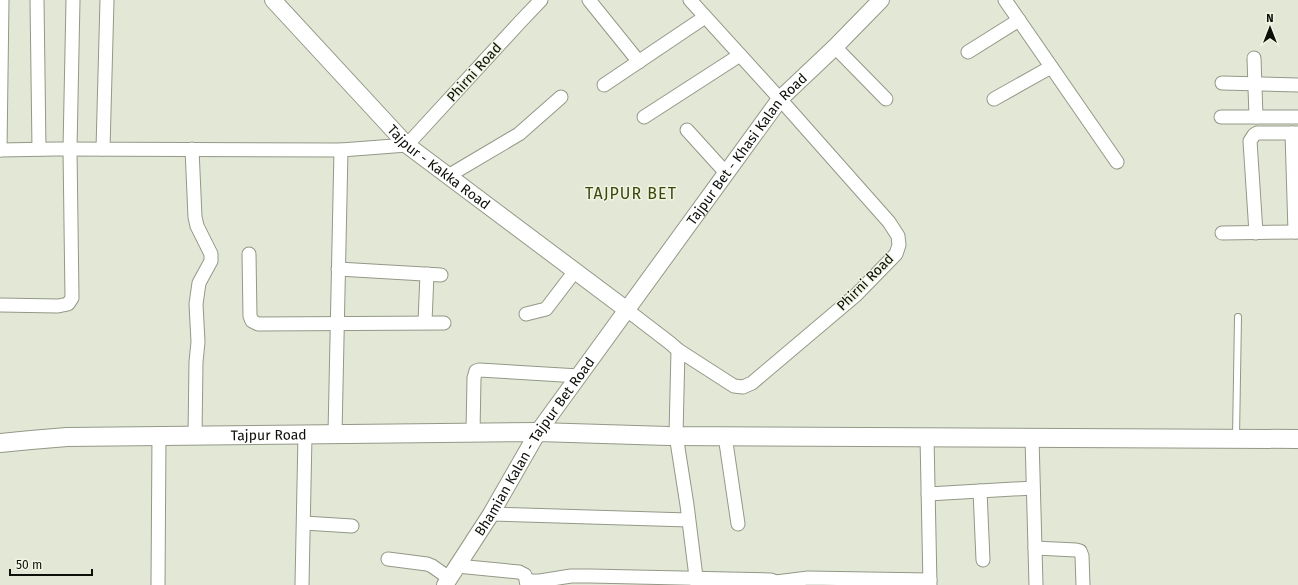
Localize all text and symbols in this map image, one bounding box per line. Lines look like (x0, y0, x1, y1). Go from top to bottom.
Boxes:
north arrow (1250, 8, 1290, 48)
text: N (1266, 12, 1274, 25)
street label: Phirni Road (443, 39, 505, 105)
street label: Tajpur Bet - Khasi Kalan Road (683, 70, 811, 229)
street label: Tajpur - Kakka Road (384, 121, 493, 213)
district label: TAJPUR BET (585, 184, 677, 203)
street label: Phirni Road (833, 250, 897, 314)
street label: Bhamian Kalan - Tajpur Bet Road (471, 354, 599, 539)
street label: Tajpur Road (231, 426, 307, 444)
scale bar (10, 551, 92, 577)
text: 50 m (16, 558, 42, 572)

